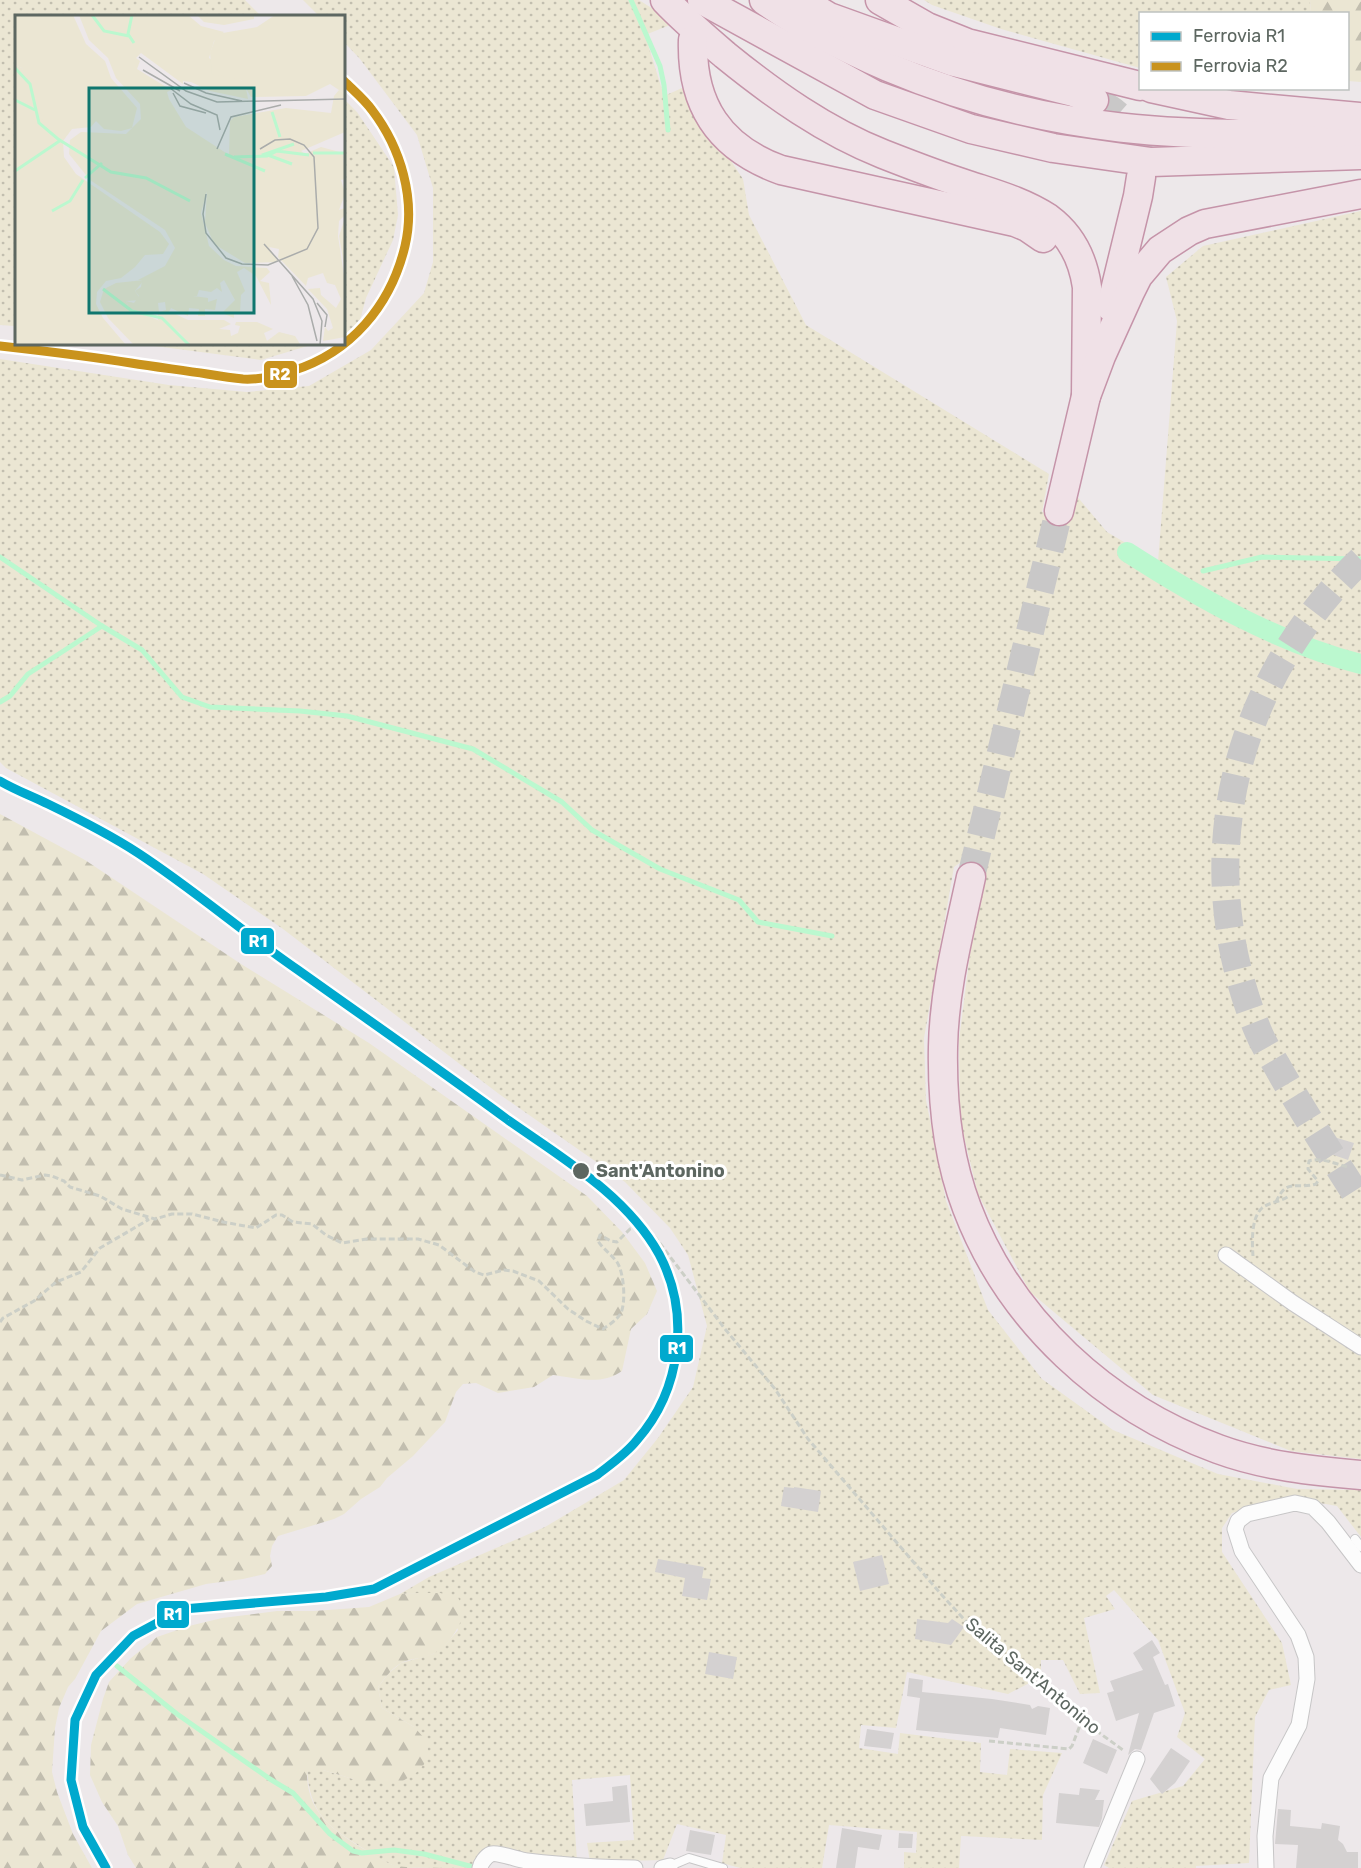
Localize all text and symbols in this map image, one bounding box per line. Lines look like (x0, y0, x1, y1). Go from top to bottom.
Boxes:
legend (1139, 12, 1349, 90)
inset map (15, 15, 345, 345)
text: Ferrovia R1 (1193, 25, 1285, 47)
text: Ferrovia R2 (1193, 55, 1288, 77)
line badge: R2 (263, 360, 298, 389)
text: R2 (269, 365, 291, 384)
line badge: R1 (240, 927, 275, 955)
text: R1 (248, 932, 268, 951)
place label: Sant'Antonino (596, 1160, 725, 1182)
marker: Sant'Antonino (571, 1161, 591, 1181)
line badge: R1 (659, 1334, 694, 1363)
text: R1 (667, 1339, 687, 1358)
line badge: R1 (156, 1600, 190, 1629)
text: R1 (163, 1605, 183, 1624)
street label: Salita Sant'Antonino (961, 1613, 1105, 1739)

